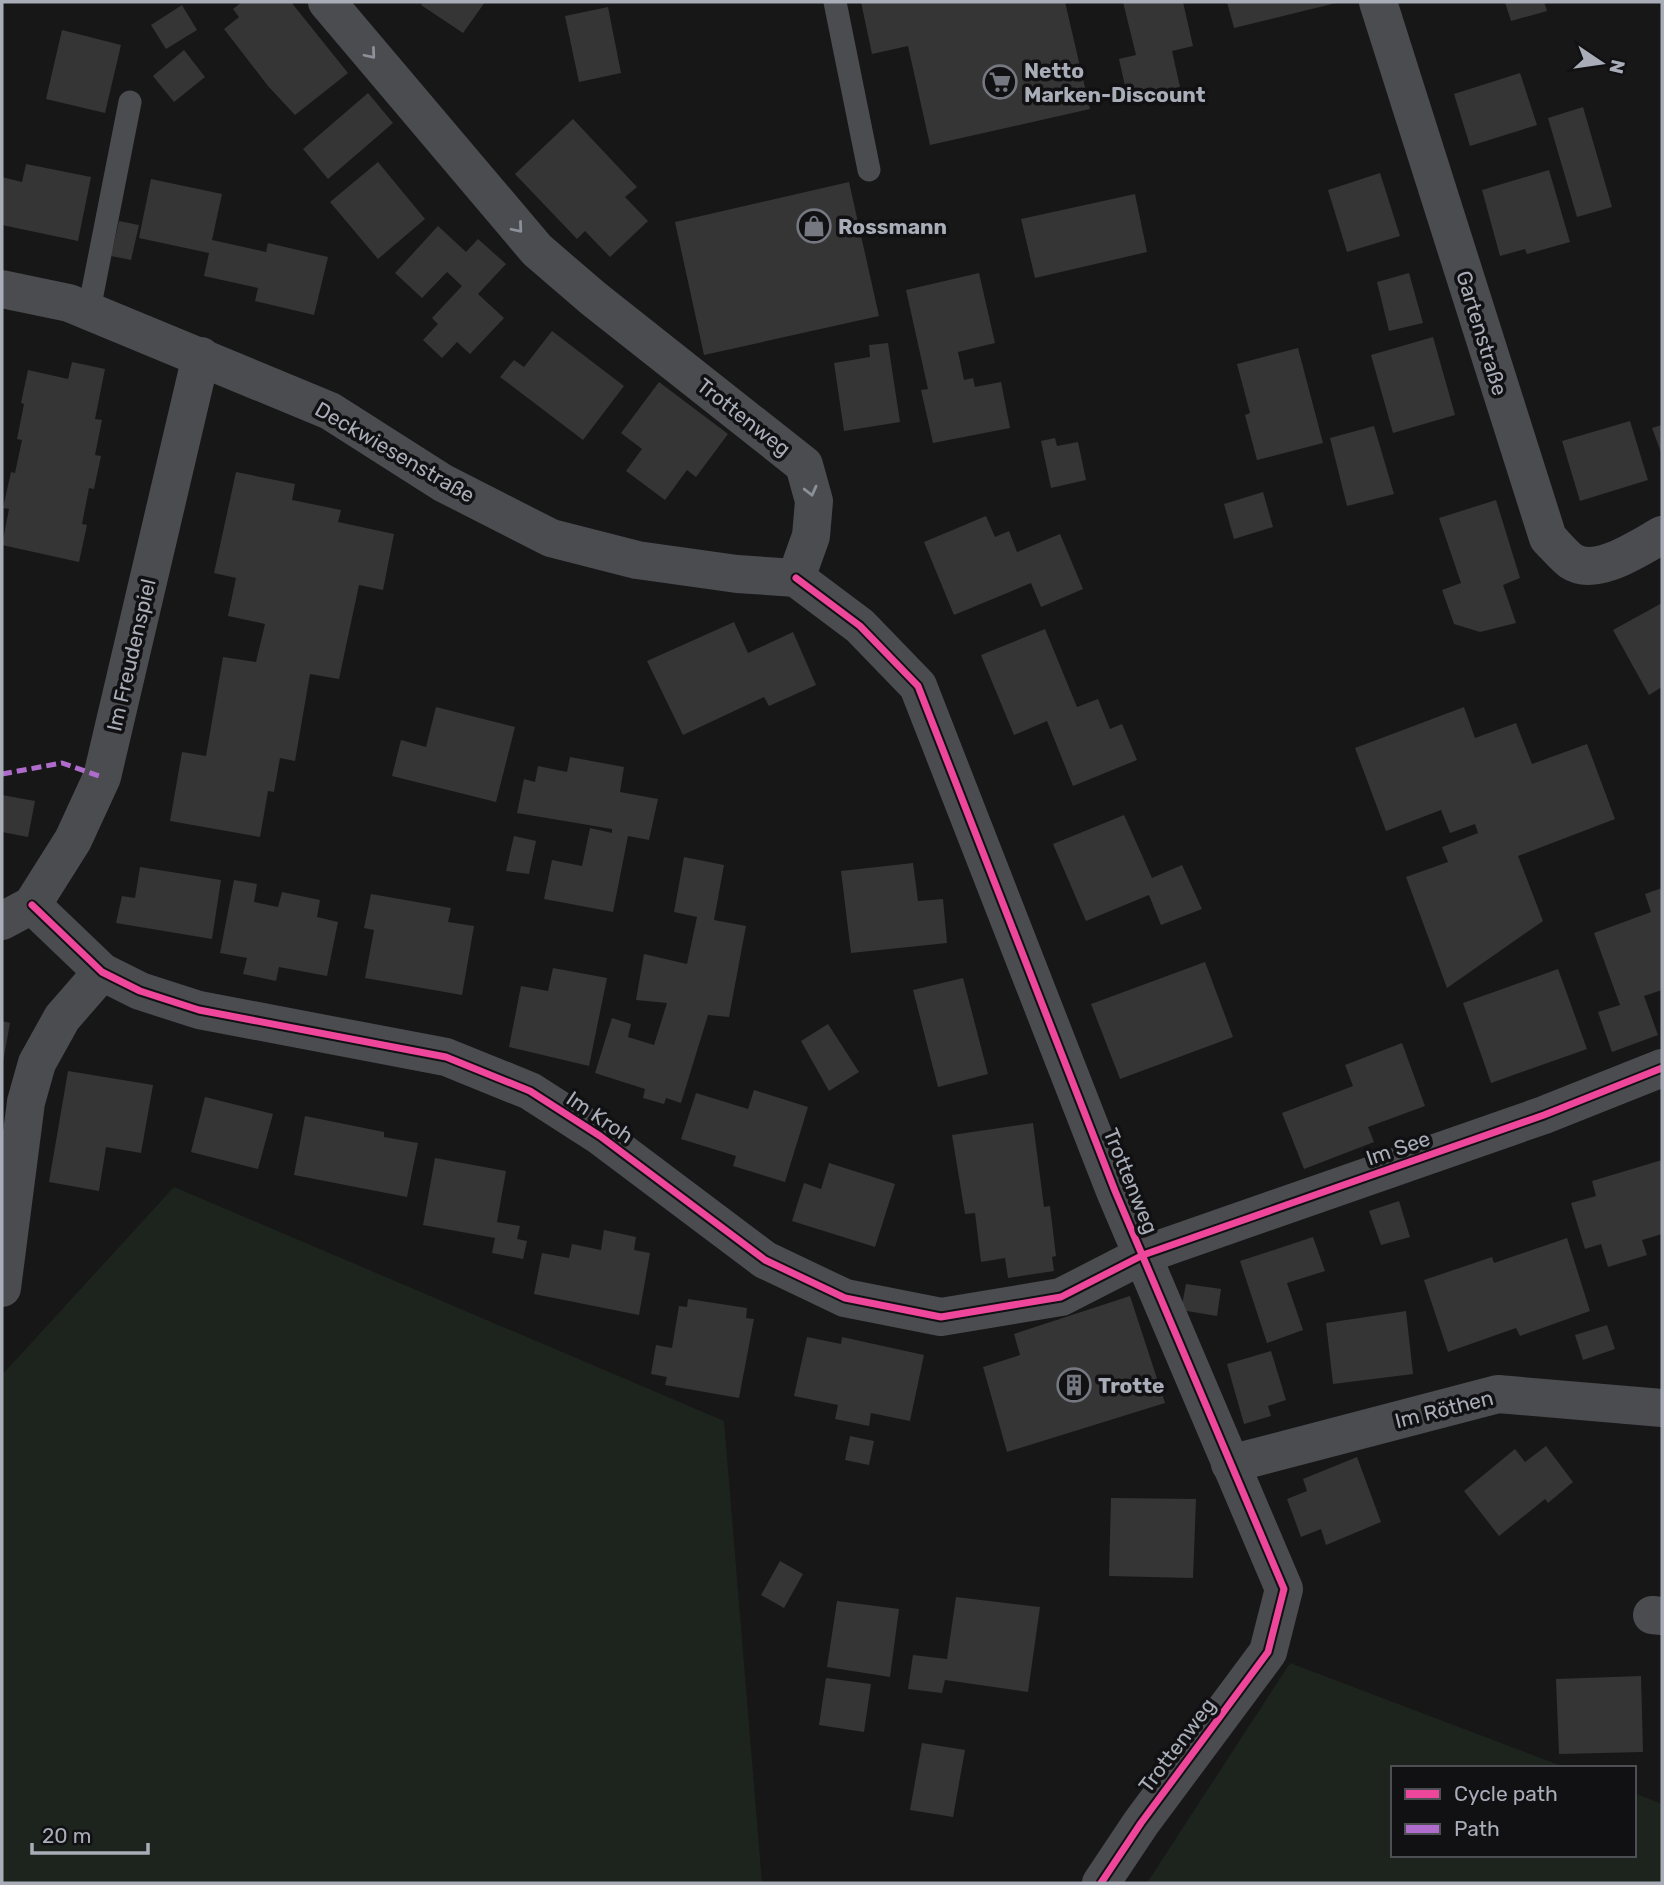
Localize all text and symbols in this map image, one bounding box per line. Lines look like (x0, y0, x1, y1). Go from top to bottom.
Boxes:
north arrow (1566, 28, 1636, 98)
one-way arrow (363, 46, 376, 59)
text: N (1604, 57, 1630, 76)
place label: Netto Marken-Discount (1024, 58, 1206, 107)
supermarket icon: Netto Marken-Discount (981, 63, 1019, 101)
shop icon: Rossmann (795, 207, 833, 245)
place label: Rossmann (838, 214, 947, 239)
one-way arrow (510, 219, 522, 232)
street label: Gartenstraße (1451, 268, 1513, 398)
street label: Trottenweg (692, 373, 796, 461)
street label: Deckwiesenstraße (311, 396, 479, 508)
one-way arrow (803, 485, 817, 497)
street label: Im Freudenspiel (101, 576, 161, 734)
street label: Im Kroh (562, 1086, 638, 1148)
street label: Trottenweg (1098, 1124, 1164, 1238)
street label: Im See (1363, 1125, 1433, 1171)
building icon: Trotte (1055, 1366, 1093, 1404)
place label: Trotte (1098, 1373, 1164, 1398)
street label: Im Röthen (1392, 1385, 1496, 1433)
street label: Trottenweg (1133, 1693, 1221, 1797)
legend (1391, 1766, 1636, 1857)
text: Cycle path (1454, 1781, 1558, 1806)
scale bar (32, 1812, 147, 1856)
text: Path (1454, 1816, 1500, 1841)
text: 20 m (42, 1823, 91, 1848)

